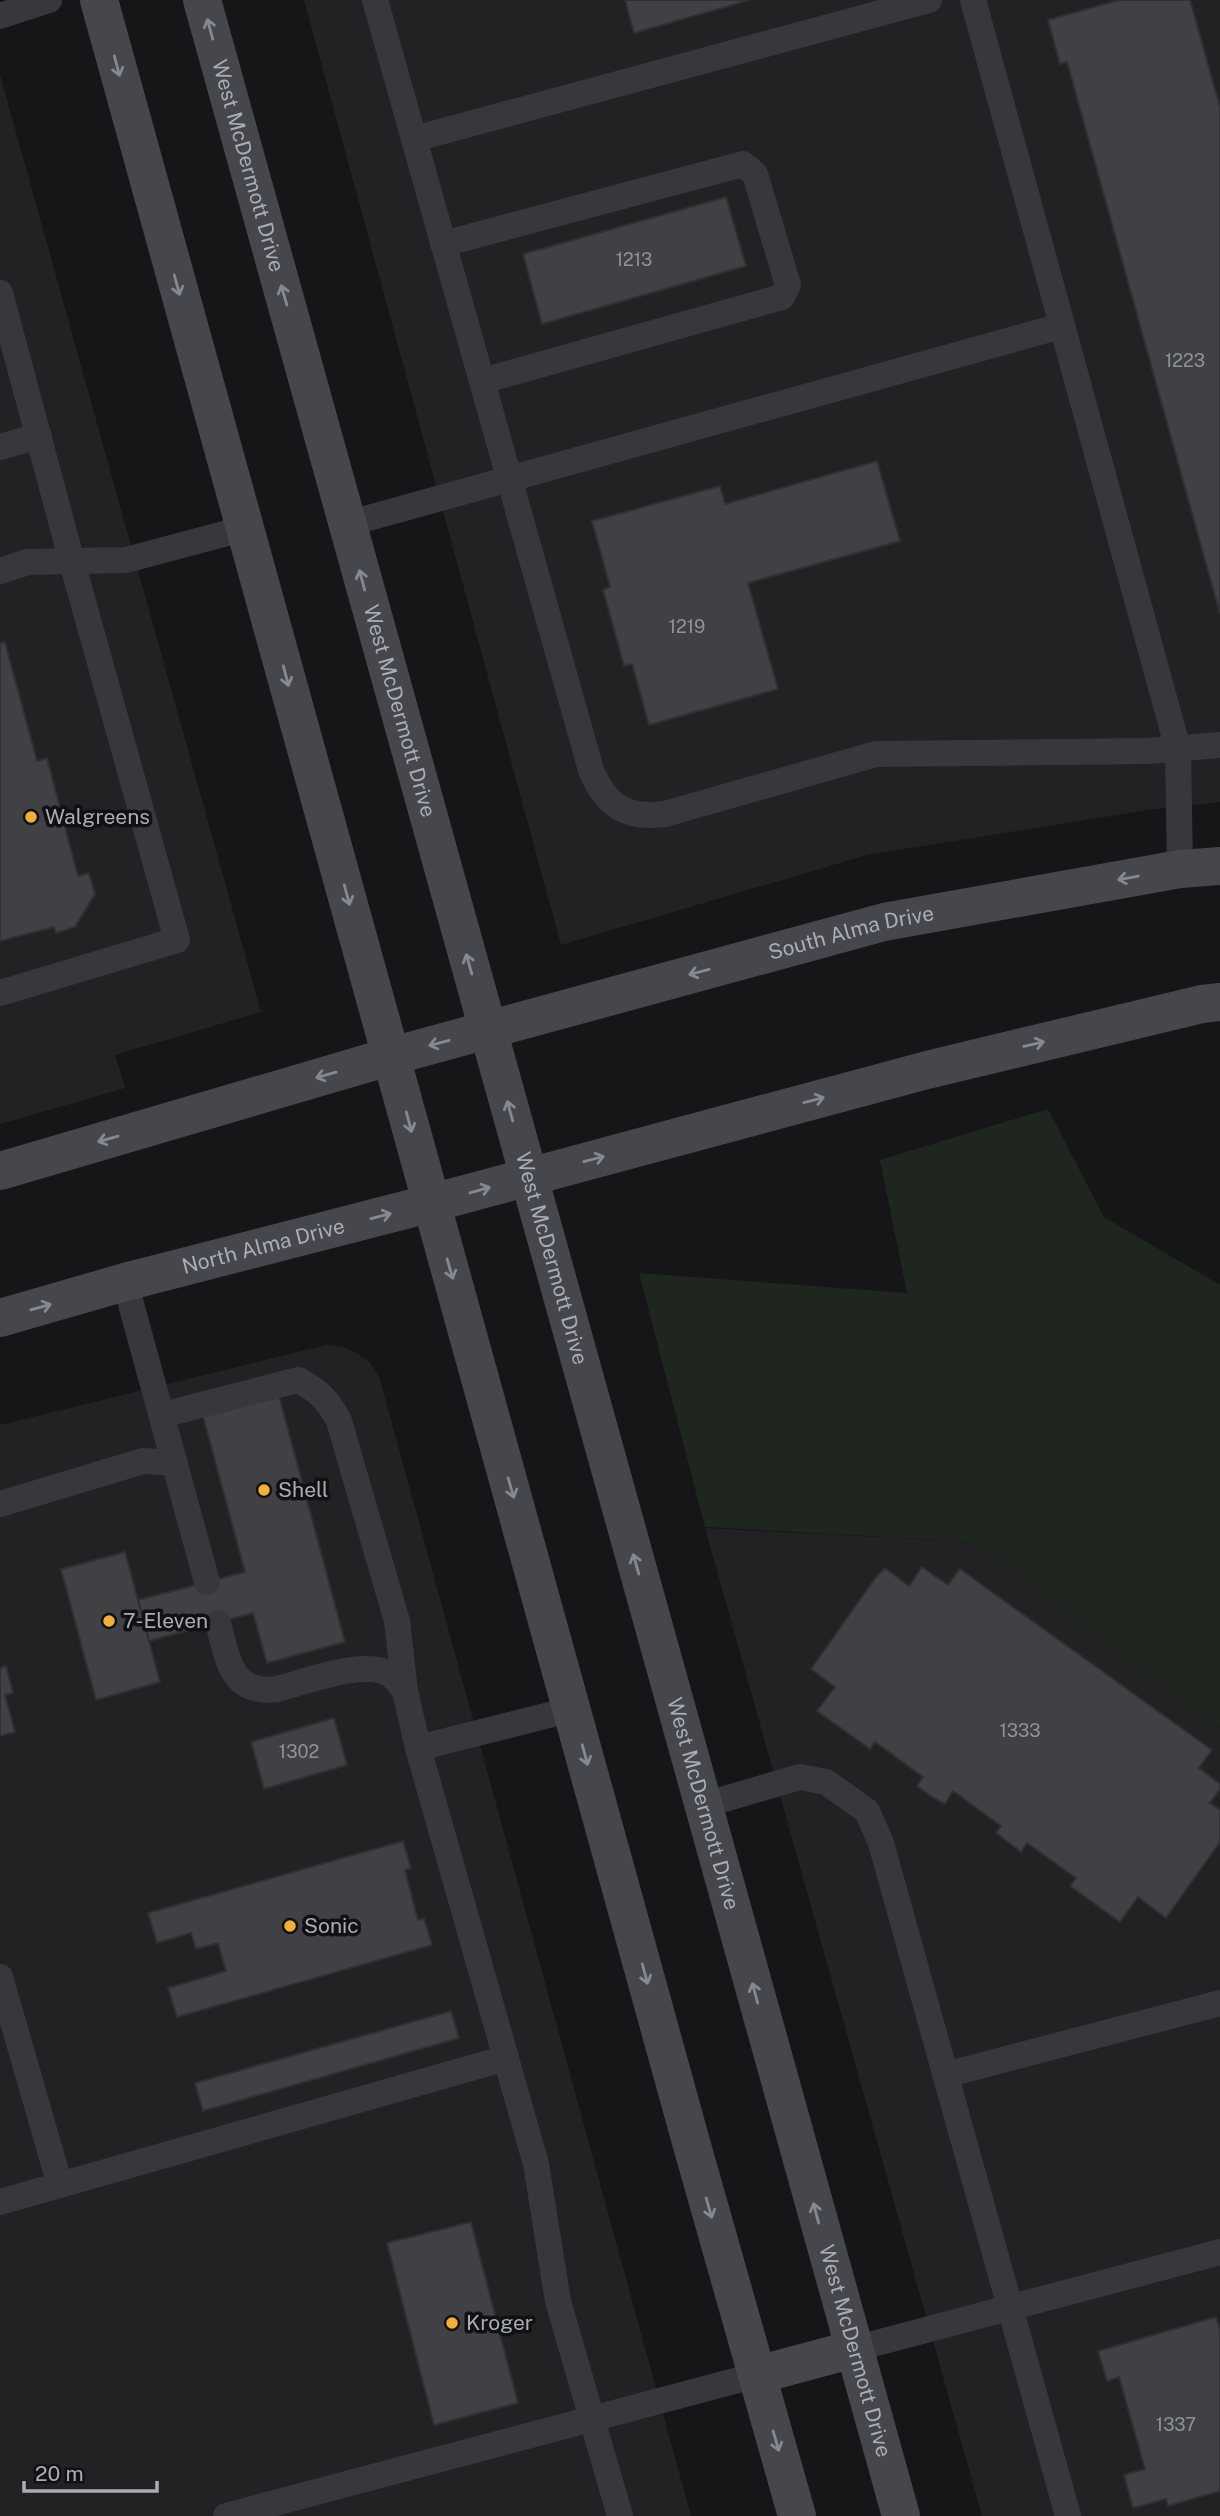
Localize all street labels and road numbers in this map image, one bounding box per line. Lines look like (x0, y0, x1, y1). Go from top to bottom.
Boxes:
street label: West McDermott Drive (207, 57, 290, 275)
street label: West McDermott Drive (359, 602, 441, 820)
street label: South Alma Drive (765, 900, 936, 965)
street label: West McDermott Drive (511, 1149, 593, 1367)
street label: North Alma Drive (179, 1213, 347, 1279)
street label: West McDermott Drive (662, 1695, 745, 1913)
street label: West McDermott Drive (814, 2242, 897, 2460)

